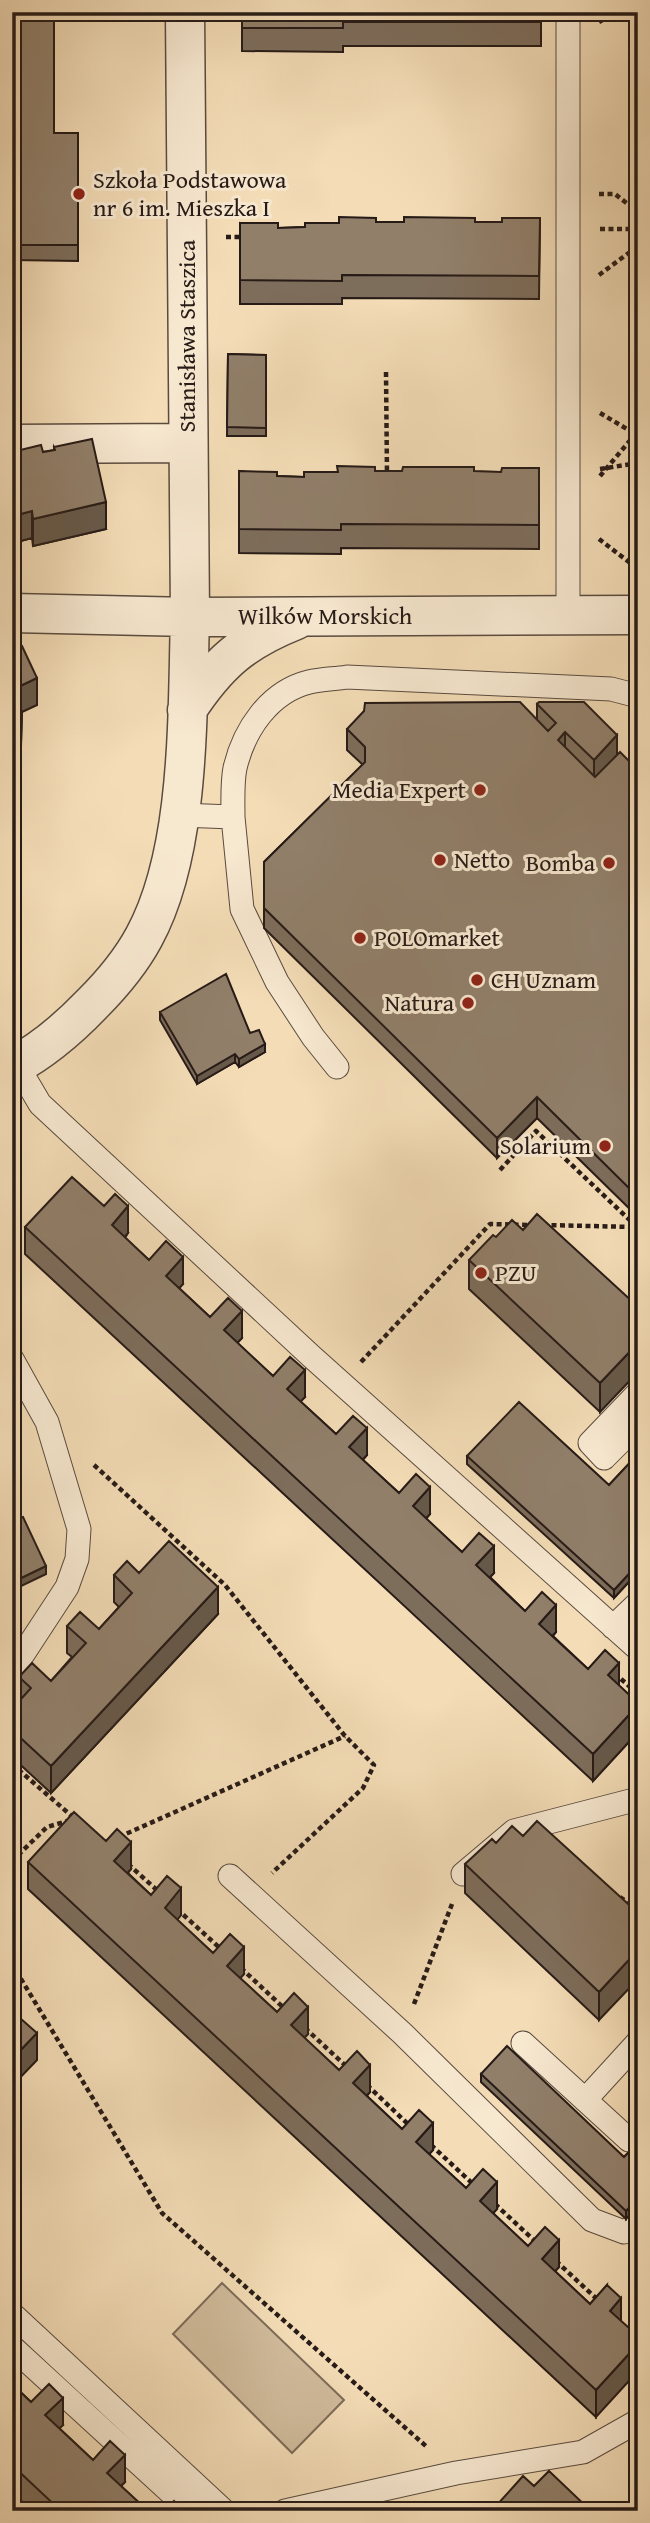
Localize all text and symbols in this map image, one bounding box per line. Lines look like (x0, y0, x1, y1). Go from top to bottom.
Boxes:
place label: Szkoła Podstawowa nr 6 im. Mieszka I (93, 162, 287, 225)
marker: Szkoła Podstawowa nr 6 im. Mieszka I (71, 186, 87, 202)
street label: Stanisława Staszica (169, 239, 204, 432)
street label: Wilków Morskich (238, 598, 413, 633)
place label: Media Expert (332, 772, 467, 807)
marker: Media Expert (472, 782, 488, 798)
place label: Netto (454, 842, 510, 877)
place label: Bomba (526, 845, 596, 880)
marker: Netto (432, 852, 448, 868)
marker: Bomba (601, 855, 617, 871)
place label: POLOmarket (374, 920, 501, 955)
marker: POLOmarket (352, 930, 368, 946)
place label: CH Uznam (491, 962, 596, 997)
marker: CH Uznam (469, 972, 485, 988)
place label: Natura (385, 985, 455, 1020)
marker: Natura (460, 995, 476, 1011)
place label: Solarium (500, 1128, 591, 1163)
marker: Solarium (597, 1138, 613, 1154)
place label: PZU (495, 1255, 537, 1290)
marker: PZU (473, 1265, 489, 1281)

